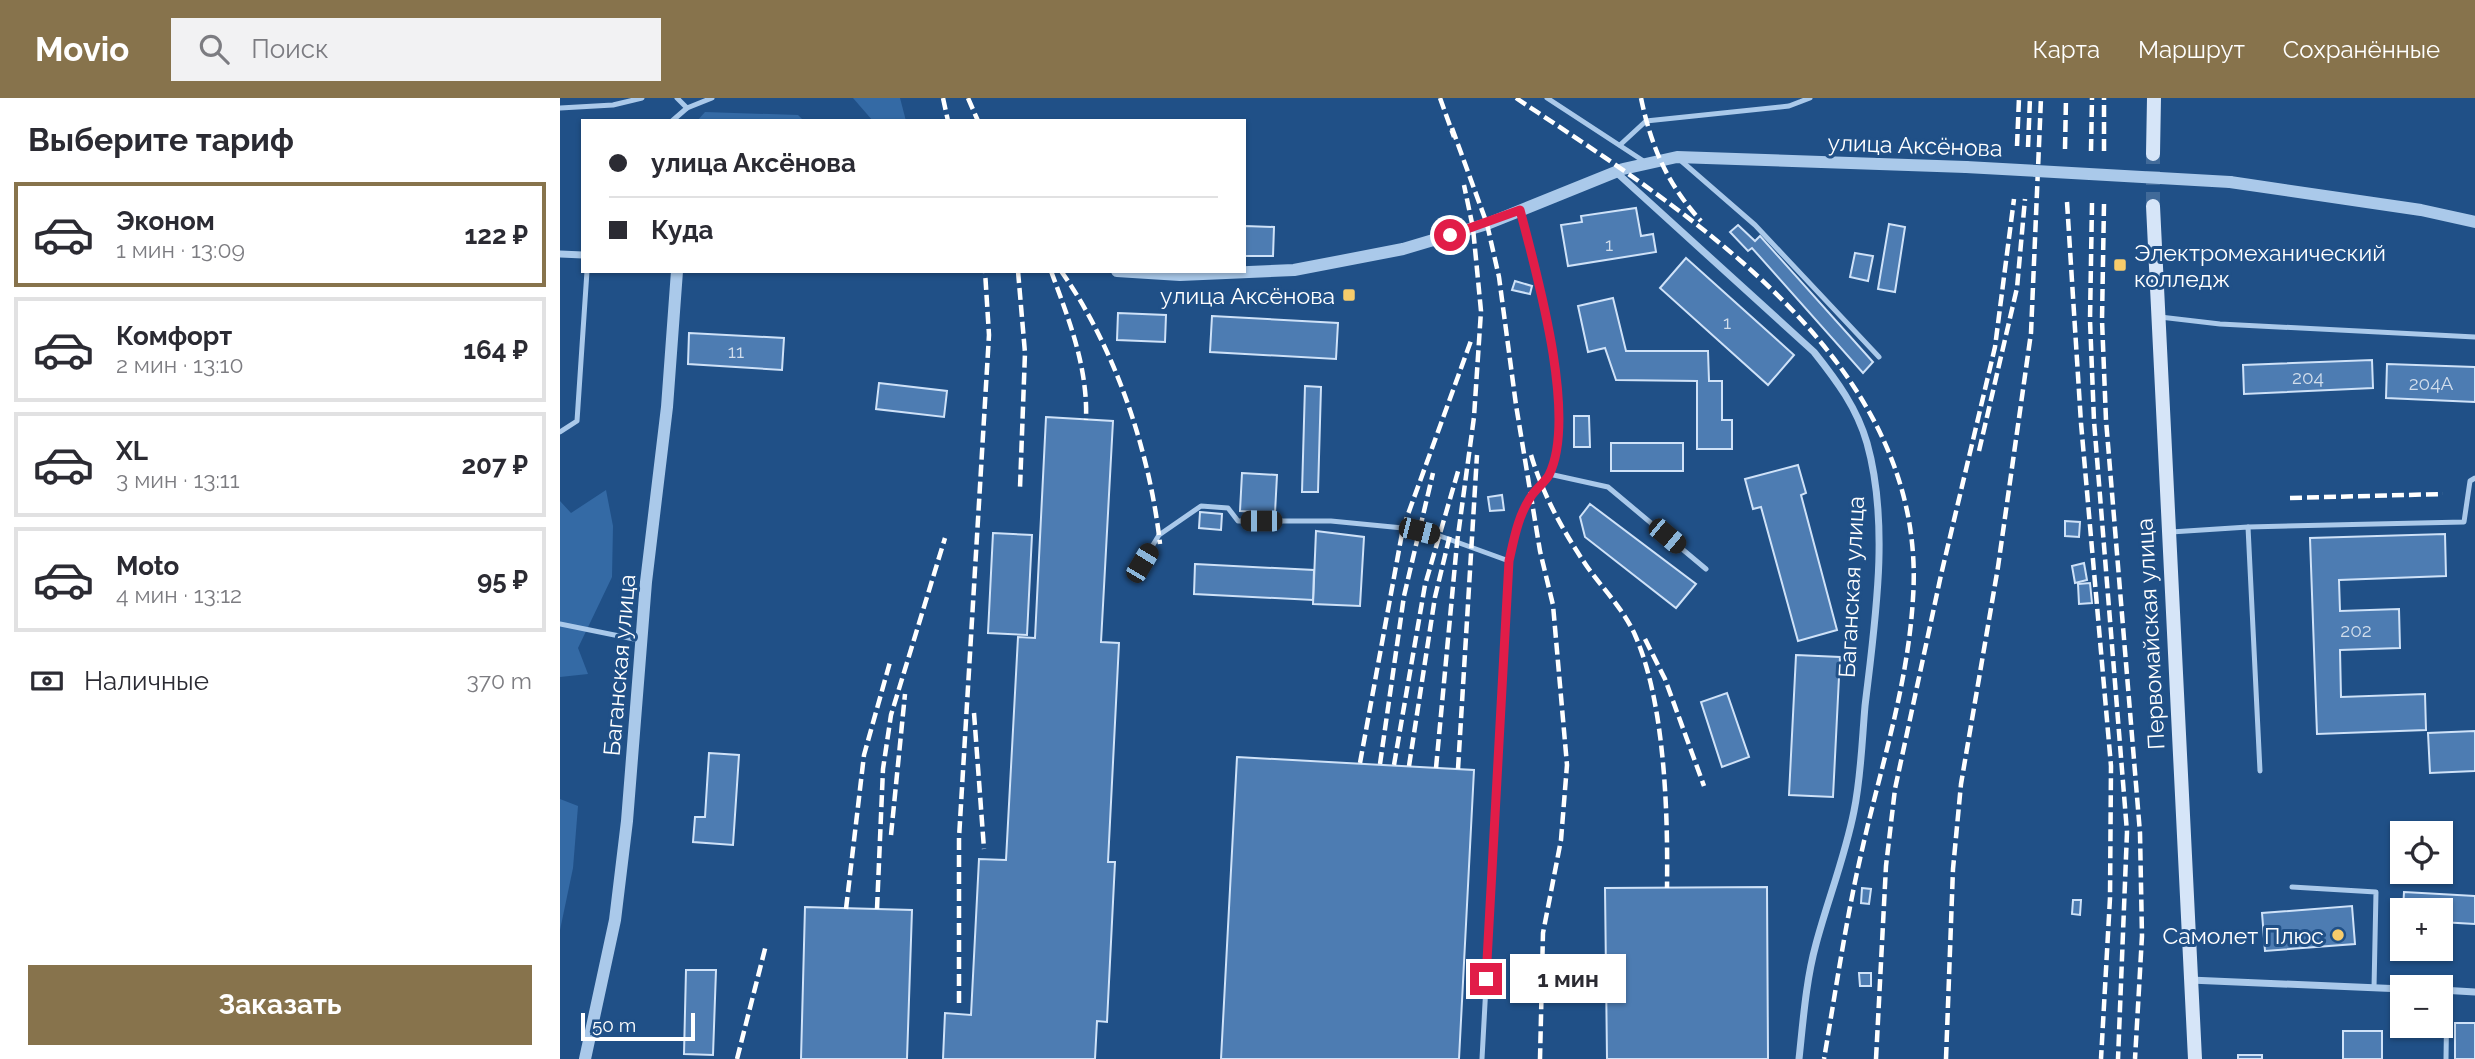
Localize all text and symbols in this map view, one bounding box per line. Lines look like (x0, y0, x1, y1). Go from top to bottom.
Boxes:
search box (171, 18, 661, 81)
text: Movio (35, 30, 129, 69)
icon: search (195, 30, 233, 68)
text: Поиск (251, 34, 329, 64)
text: Карта (2032, 35, 2100, 64)
text: Маршрут (2138, 35, 2245, 64)
text: Сохранённые (2283, 35, 2440, 64)
text: Выберите тариф (28, 121, 294, 158)
street label: улица Аксёнова (1827, 128, 2003, 162)
text: улица Аксёнова (651, 148, 856, 178)
icon: car (32, 203, 95, 266)
text: Эконом (116, 206, 215, 236)
text: Куда (651, 215, 714, 245)
route start (1434, 219, 1466, 251)
text: 122 ₽ (464, 220, 528, 250)
house number: 1 (1605, 233, 1613, 255)
text: 1 мин · 13:09 (116, 236, 245, 263)
place label: Электромеханический колледж (2134, 239, 2386, 292)
marker: Электромеханический колледж (2112, 257, 2128, 273)
place label: улица Аксёнова (1160, 282, 1335, 309)
marker: улица Аксёнова (1341, 287, 1357, 303)
house number: 1 (1723, 311, 1731, 333)
icon: car (32, 318, 95, 381)
text: Комфорт (116, 321, 232, 351)
text: 164 ₽ (463, 335, 528, 365)
house number: 11 (728, 340, 744, 362)
text: 2 мин · 13:10 (116, 351, 244, 378)
house number: 204 (2292, 366, 2324, 388)
house number: 204А (2409, 372, 2454, 394)
icon: car (32, 433, 95, 496)
text: XL (116, 436, 148, 466)
text: 207 ₽ (461, 450, 528, 480)
text: 3 мин · 13:11 (116, 466, 240, 493)
street label: Баганская улица (1833, 495, 1869, 679)
car (1241, 511, 1283, 532)
car (1645, 514, 1690, 558)
car (1397, 516, 1442, 546)
street label: Первомайская улица (2130, 518, 2170, 750)
car (1123, 540, 1162, 586)
icon: car (32, 548, 95, 611)
text: Moto (116, 551, 179, 581)
text: 95 ₽ (477, 565, 528, 595)
street label: Баганская улица (598, 573, 640, 757)
text: 4 мин · 13:12 (116, 581, 242, 608)
house number: 202 (2340, 619, 2372, 641)
icon: cash (28, 662, 66, 700)
text: Наличные (84, 666, 209, 696)
text: 370 m (467, 667, 532, 694)
map controls (2390, 821, 2453, 1038)
button: locate (2390, 821, 2453, 884)
button: + (2390, 898, 2453, 961)
place label: Самолет Плюс (2162, 922, 2324, 949)
marker: Самолет Плюс (2330, 927, 2346, 943)
callout: 1 мин (1510, 954, 1626, 1004)
route end (1470, 963, 1502, 995)
button: Заказать (28, 965, 532, 1045)
text: 1 мин (1537, 965, 1599, 992)
button: − (2390, 975, 2453, 1038)
scale bar (581, 1010, 695, 1042)
text: 50 m (592, 1014, 636, 1036)

